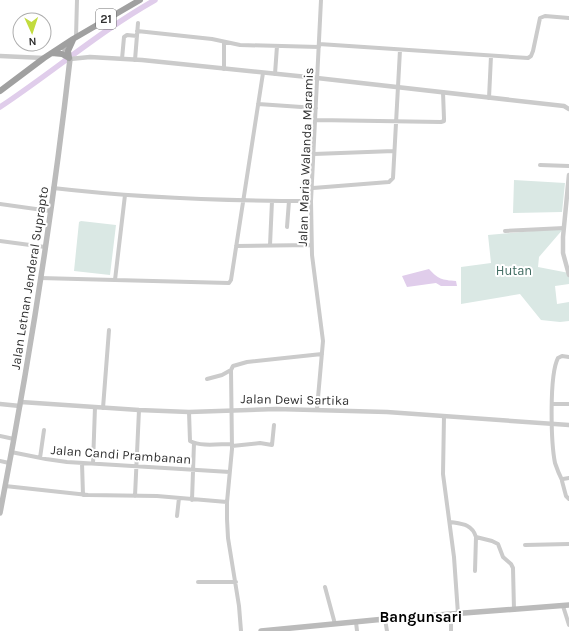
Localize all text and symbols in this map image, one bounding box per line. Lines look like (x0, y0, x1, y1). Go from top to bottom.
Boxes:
road number: 21 (96, 9, 116, 29)
north arrow (12, 12, 52, 52)
text: N (28, 35, 37, 48)
street label: Jalan Maria Walanda Maramis (295, 67, 316, 247)
street label: Jalan Letnan Jenderal Suprapto (8, 185, 51, 371)
park label: Hutan (496, 263, 532, 278)
street label: Jalan Dewi Sartika (241, 391, 349, 408)
street label: Jalan Candi Prambanan (50, 442, 192, 467)
district label: Bangunsari (380, 608, 462, 626)

